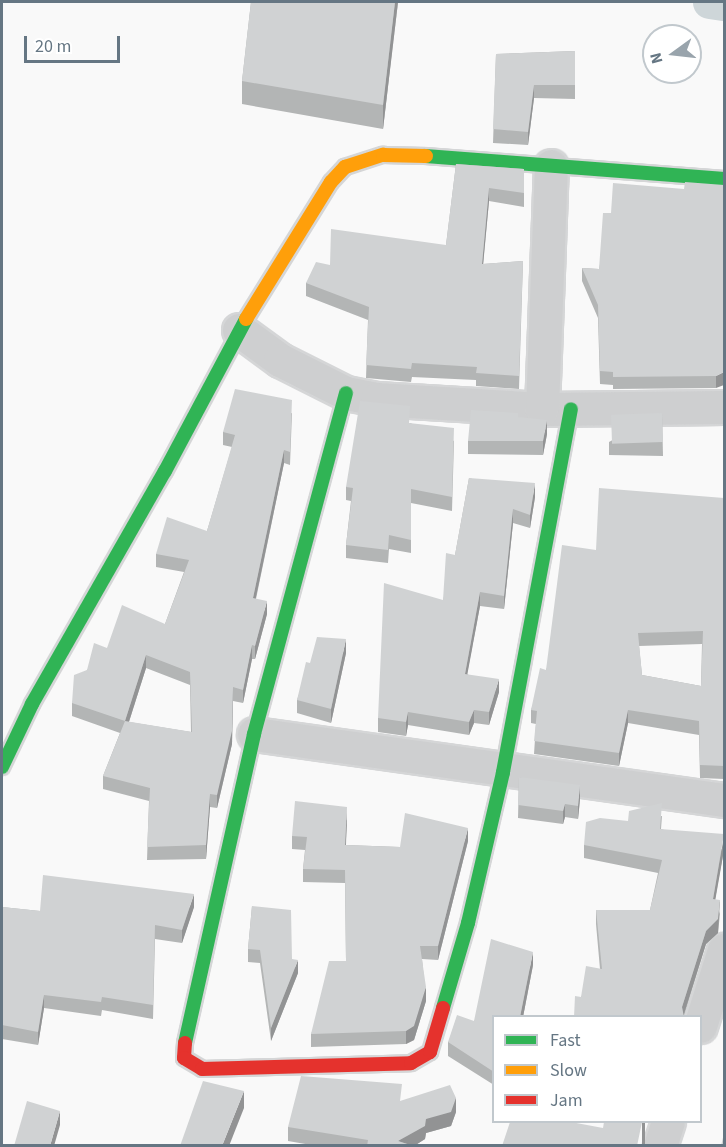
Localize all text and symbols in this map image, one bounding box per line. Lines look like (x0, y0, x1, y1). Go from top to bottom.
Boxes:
scale bar (27, 24, 123, 62)
north arrow (642, 24, 702, 84)
text: 20 m (35, 34, 71, 59)
text: N (645, 50, 669, 66)
legend (492, 1015, 702, 1123)
text: Fast (550, 1028, 581, 1053)
text: Slow (550, 1058, 587, 1083)
text: Jam (550, 1088, 583, 1113)

